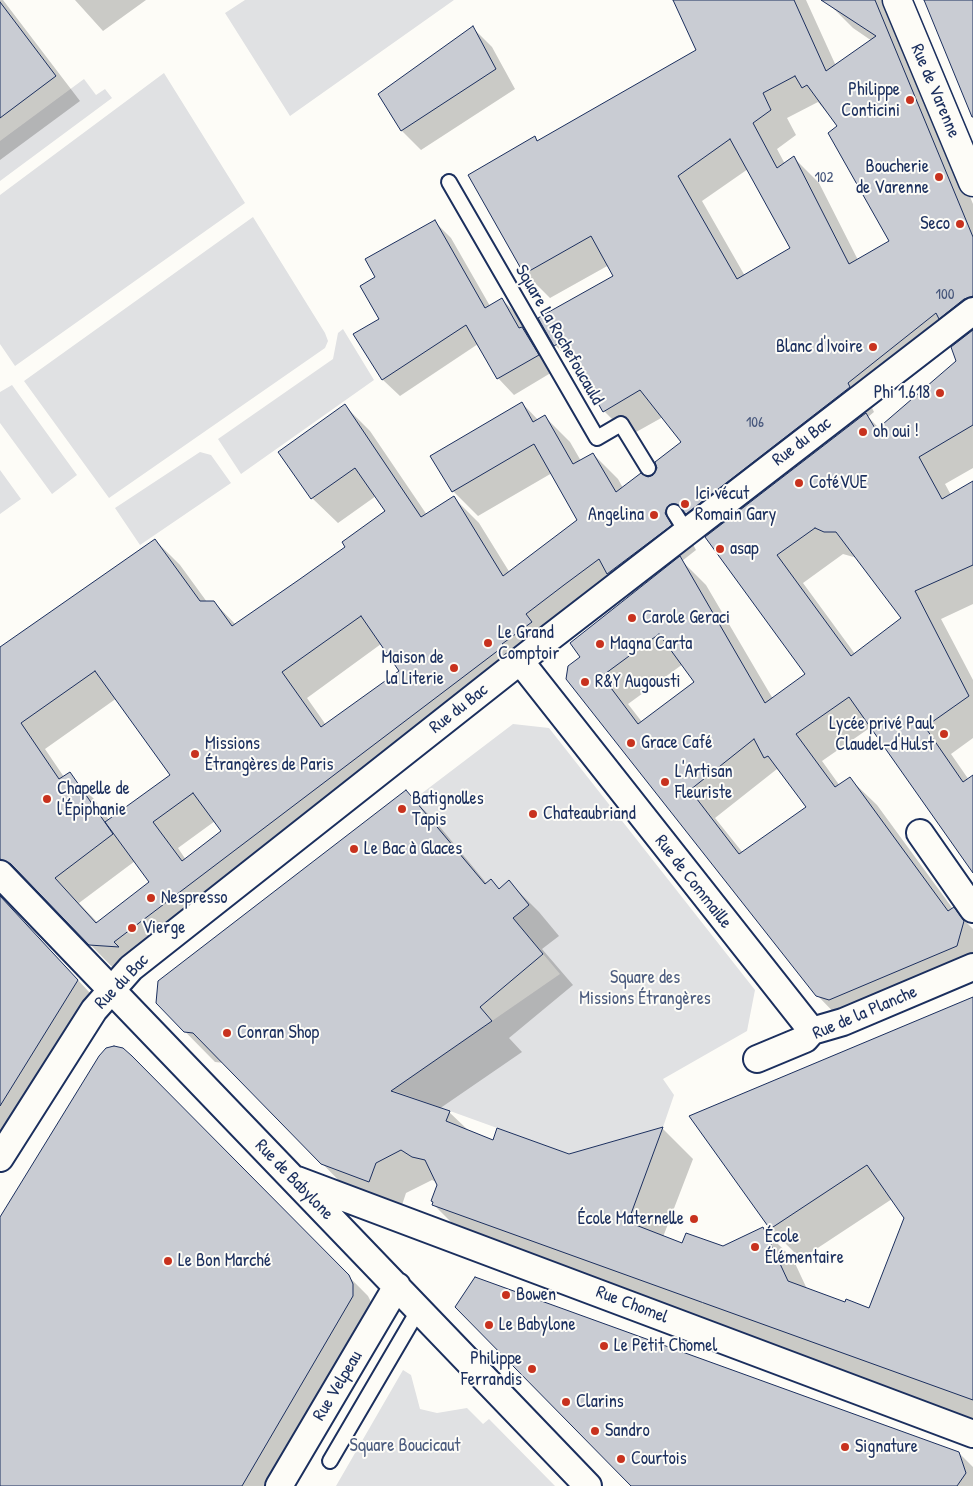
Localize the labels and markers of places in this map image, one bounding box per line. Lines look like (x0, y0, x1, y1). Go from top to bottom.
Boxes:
place label: Philippe Conticini (841, 79, 900, 122)
marker: Philippe Conticini (904, 94, 916, 106)
place label: Boucherie de Varenne (856, 156, 929, 198)
marker: Boucherie de Varenne (933, 171, 945, 183)
place label: Seco (920, 213, 950, 235)
marker: Seco (954, 218, 966, 230)
place label: Blanc d'Ivoire (776, 336, 863, 358)
marker: Blanc d'Ivoire (867, 341, 879, 353)
place label: Phi 1.618 (874, 382, 930, 404)
marker: Phi 1.618 (934, 387, 946, 399)
place label: oh oui ! (873, 421, 919, 443)
marker: oh oui ! (857, 426, 869, 438)
place label: CotéVUE (809, 472, 867, 494)
marker: CotéVUE (793, 477, 805, 489)
place label: Ici vécut Romain Gary (695, 483, 776, 526)
marker: Ici vécut Romain Gary (679, 498, 691, 510)
place label: Angelina (588, 504, 644, 526)
marker: Angelina (648, 509, 660, 521)
place label: asap (730, 538, 759, 560)
marker: asap (714, 543, 726, 555)
place label: Carole Geraci (642, 607, 730, 629)
marker: Carole Geraci (626, 612, 638, 624)
place label: Le Grand Comptoir (498, 622, 559, 664)
place label: Magna Carta (610, 633, 692, 655)
marker: Le Grand Comptoir (482, 637, 494, 649)
marker: Magna Carta (594, 638, 606, 650)
place label: Maison de la Literie (382, 647, 444, 690)
marker: Maison de la Literie (448, 662, 460, 674)
place label: R&Y Augousti (595, 671, 680, 693)
marker: R&Y Augousti (579, 676, 591, 688)
place label: Lycée privé Paul Claudel-d'Hulst (829, 713, 934, 756)
marker: Lycée privé Paul Claudel-d'Hulst (938, 728, 950, 740)
place label: Grace Café (641, 732, 712, 754)
place label: Missions Étrangères de Paris (205, 733, 334, 776)
marker: Grace Café (625, 737, 637, 749)
marker: Missions Étrangères de Paris (189, 748, 201, 760)
place label: L'Artisan Fleuriste (675, 761, 733, 804)
marker: L'Artisan Fleuriste (659, 776, 671, 788)
place label: Chapelle de l'Épiphanie (57, 778, 130, 821)
place label: Batignolles Tapis (412, 788, 484, 831)
marker: Chapelle de l'Épiphanie (41, 793, 53, 805)
marker: Batignolles Tapis (396, 803, 408, 815)
place label: Chateaubriand (543, 803, 636, 825)
marker: Chateaubriand (527, 808, 539, 820)
place label: Le Bac à Glaces (364, 838, 462, 860)
marker: Le Bac à Glaces (348, 843, 360, 855)
place label: Nespresso (161, 887, 228, 909)
marker: Nespresso (145, 892, 157, 904)
place label: Vierge (142, 917, 185, 939)
marker: Vierge (126, 922, 138, 934)
place label: Conran Shop (237, 1022, 319, 1044)
marker: Conran Shop (221, 1027, 233, 1039)
place label: École Maternelle (577, 1208, 684, 1230)
marker: École Maternelle (688, 1213, 700, 1225)
place label: École Élémentaire (765, 1226, 844, 1268)
marker: École Élémentaire (749, 1241, 761, 1253)
place label: Le Bon Marché (178, 1250, 271, 1272)
marker: Le Bon Marché (162, 1255, 174, 1267)
place label: Bowen (516, 1284, 556, 1306)
marker: Bowen (500, 1289, 512, 1301)
place label: Le Babylone (499, 1314, 576, 1336)
marker: Le Babylone (483, 1319, 495, 1331)
place label: Le Petit Chomel (614, 1335, 717, 1357)
marker: Le Petit Chomel (598, 1340, 610, 1352)
place label: Philippe Ferrandis (461, 1348, 522, 1390)
marker: Philippe Ferrandis (526, 1363, 538, 1375)
place label: Clarins (576, 1391, 624, 1413)
marker: Clarins (560, 1396, 572, 1408)
place label: Sandro (605, 1420, 650, 1442)
marker: Sandro (589, 1425, 601, 1437)
place label: Signature (855, 1436, 918, 1458)
marker: Signature (839, 1441, 851, 1453)
place label: Courtois (631, 1448, 687, 1470)
marker: Courtois (615, 1453, 627, 1465)

